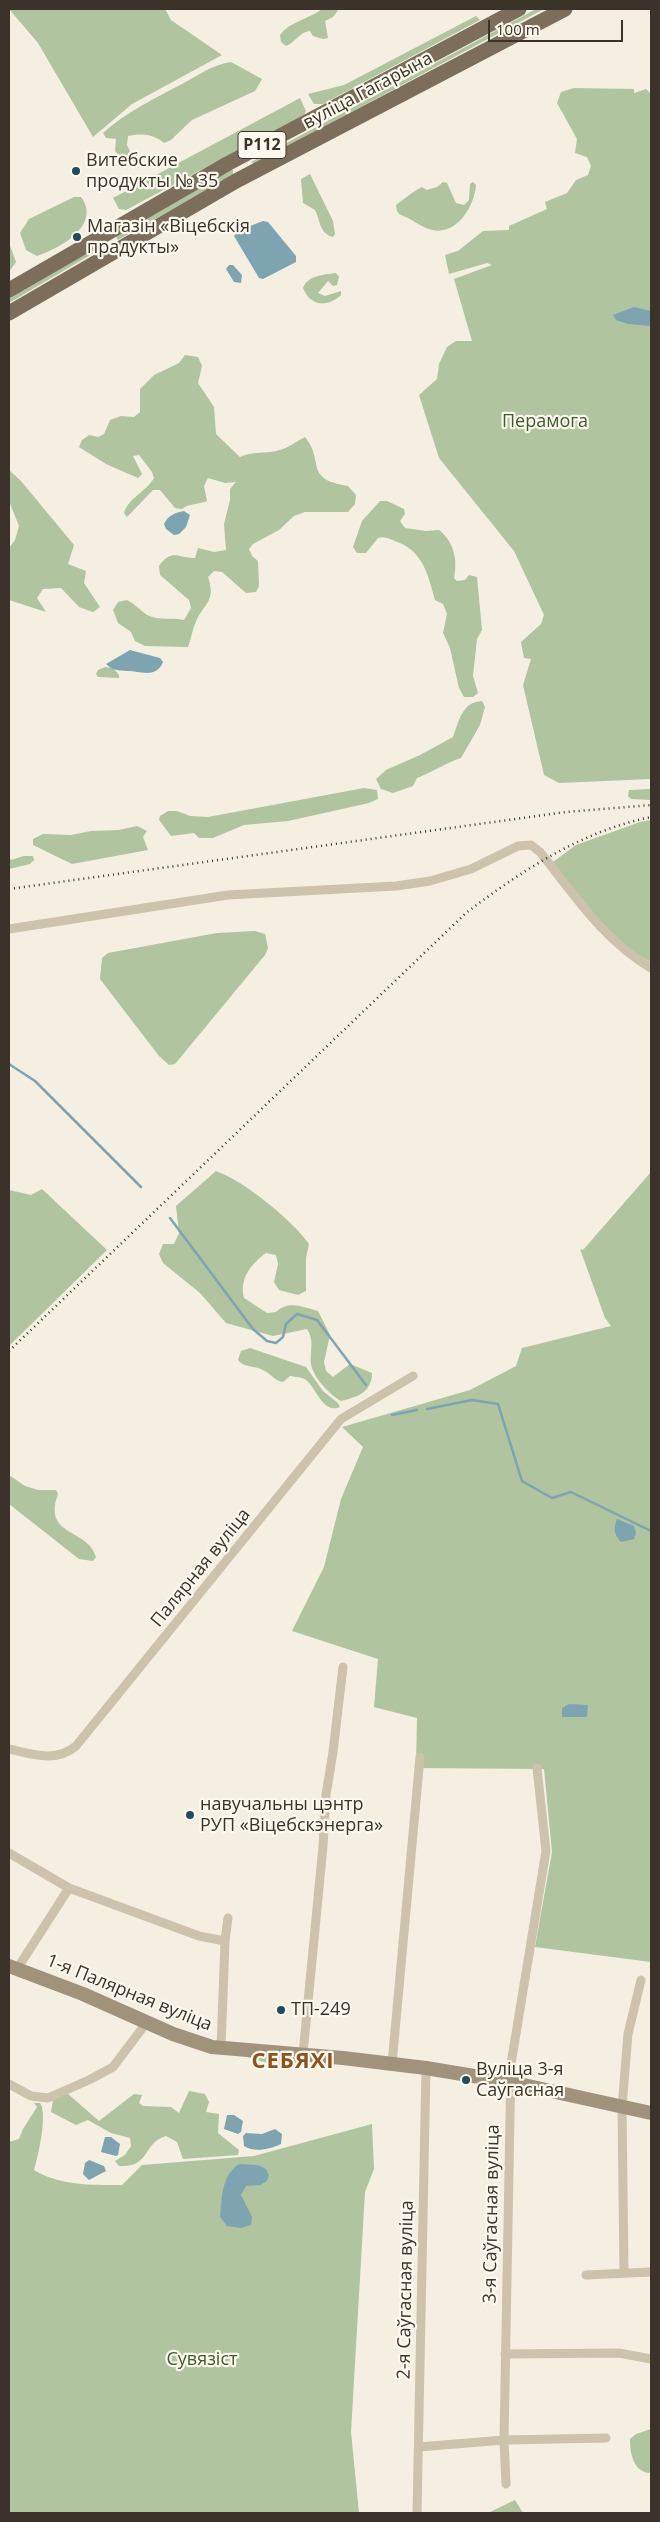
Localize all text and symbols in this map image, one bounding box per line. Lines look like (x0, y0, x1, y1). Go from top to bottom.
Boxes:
scale bar (490, 10, 625, 42)
text: 100 m (496, 19, 540, 39)
street label: вуліца Гагарына (300, 48, 436, 134)
road number: Р112 (238, 132, 286, 158)
place label: Витебские продукты № 35 (86, 150, 218, 192)
marker: Витебские продукты № 35 (70, 165, 82, 177)
place label: Магазін «Віцебскія прадукты» (87, 216, 250, 258)
marker: Магазін «Віцебскія прадукты» (71, 231, 83, 243)
park label: Перамога (502, 411, 588, 433)
street label: Палярная вуліца (147, 1505, 255, 1631)
place label: навучальны цэнтр РУП «Віцебскэнерга» (200, 1794, 383, 1836)
marker: навучальны цэнтр РУП «Віцебскэнерга» (184, 1809, 196, 1821)
street label: 1-я Палярная вуліца (43, 1950, 215, 2036)
place label: ТП-249 (291, 1999, 351, 2021)
marker: ТП-249 (275, 2004, 287, 2016)
district label: СЕБЯХІ (251, 2049, 335, 2075)
place label: Вуліца 3-я Саўгасная (476, 2059, 564, 2102)
marker: Вуліца 3-я Саўгасная (460, 2074, 472, 2086)
street label: 3-я Саўгасная вуліца (480, 2124, 504, 2304)
street label: 2-я Саўгасная вуліца (394, 2200, 418, 2380)
park label: Сувязіст (167, 2349, 237, 2371)

